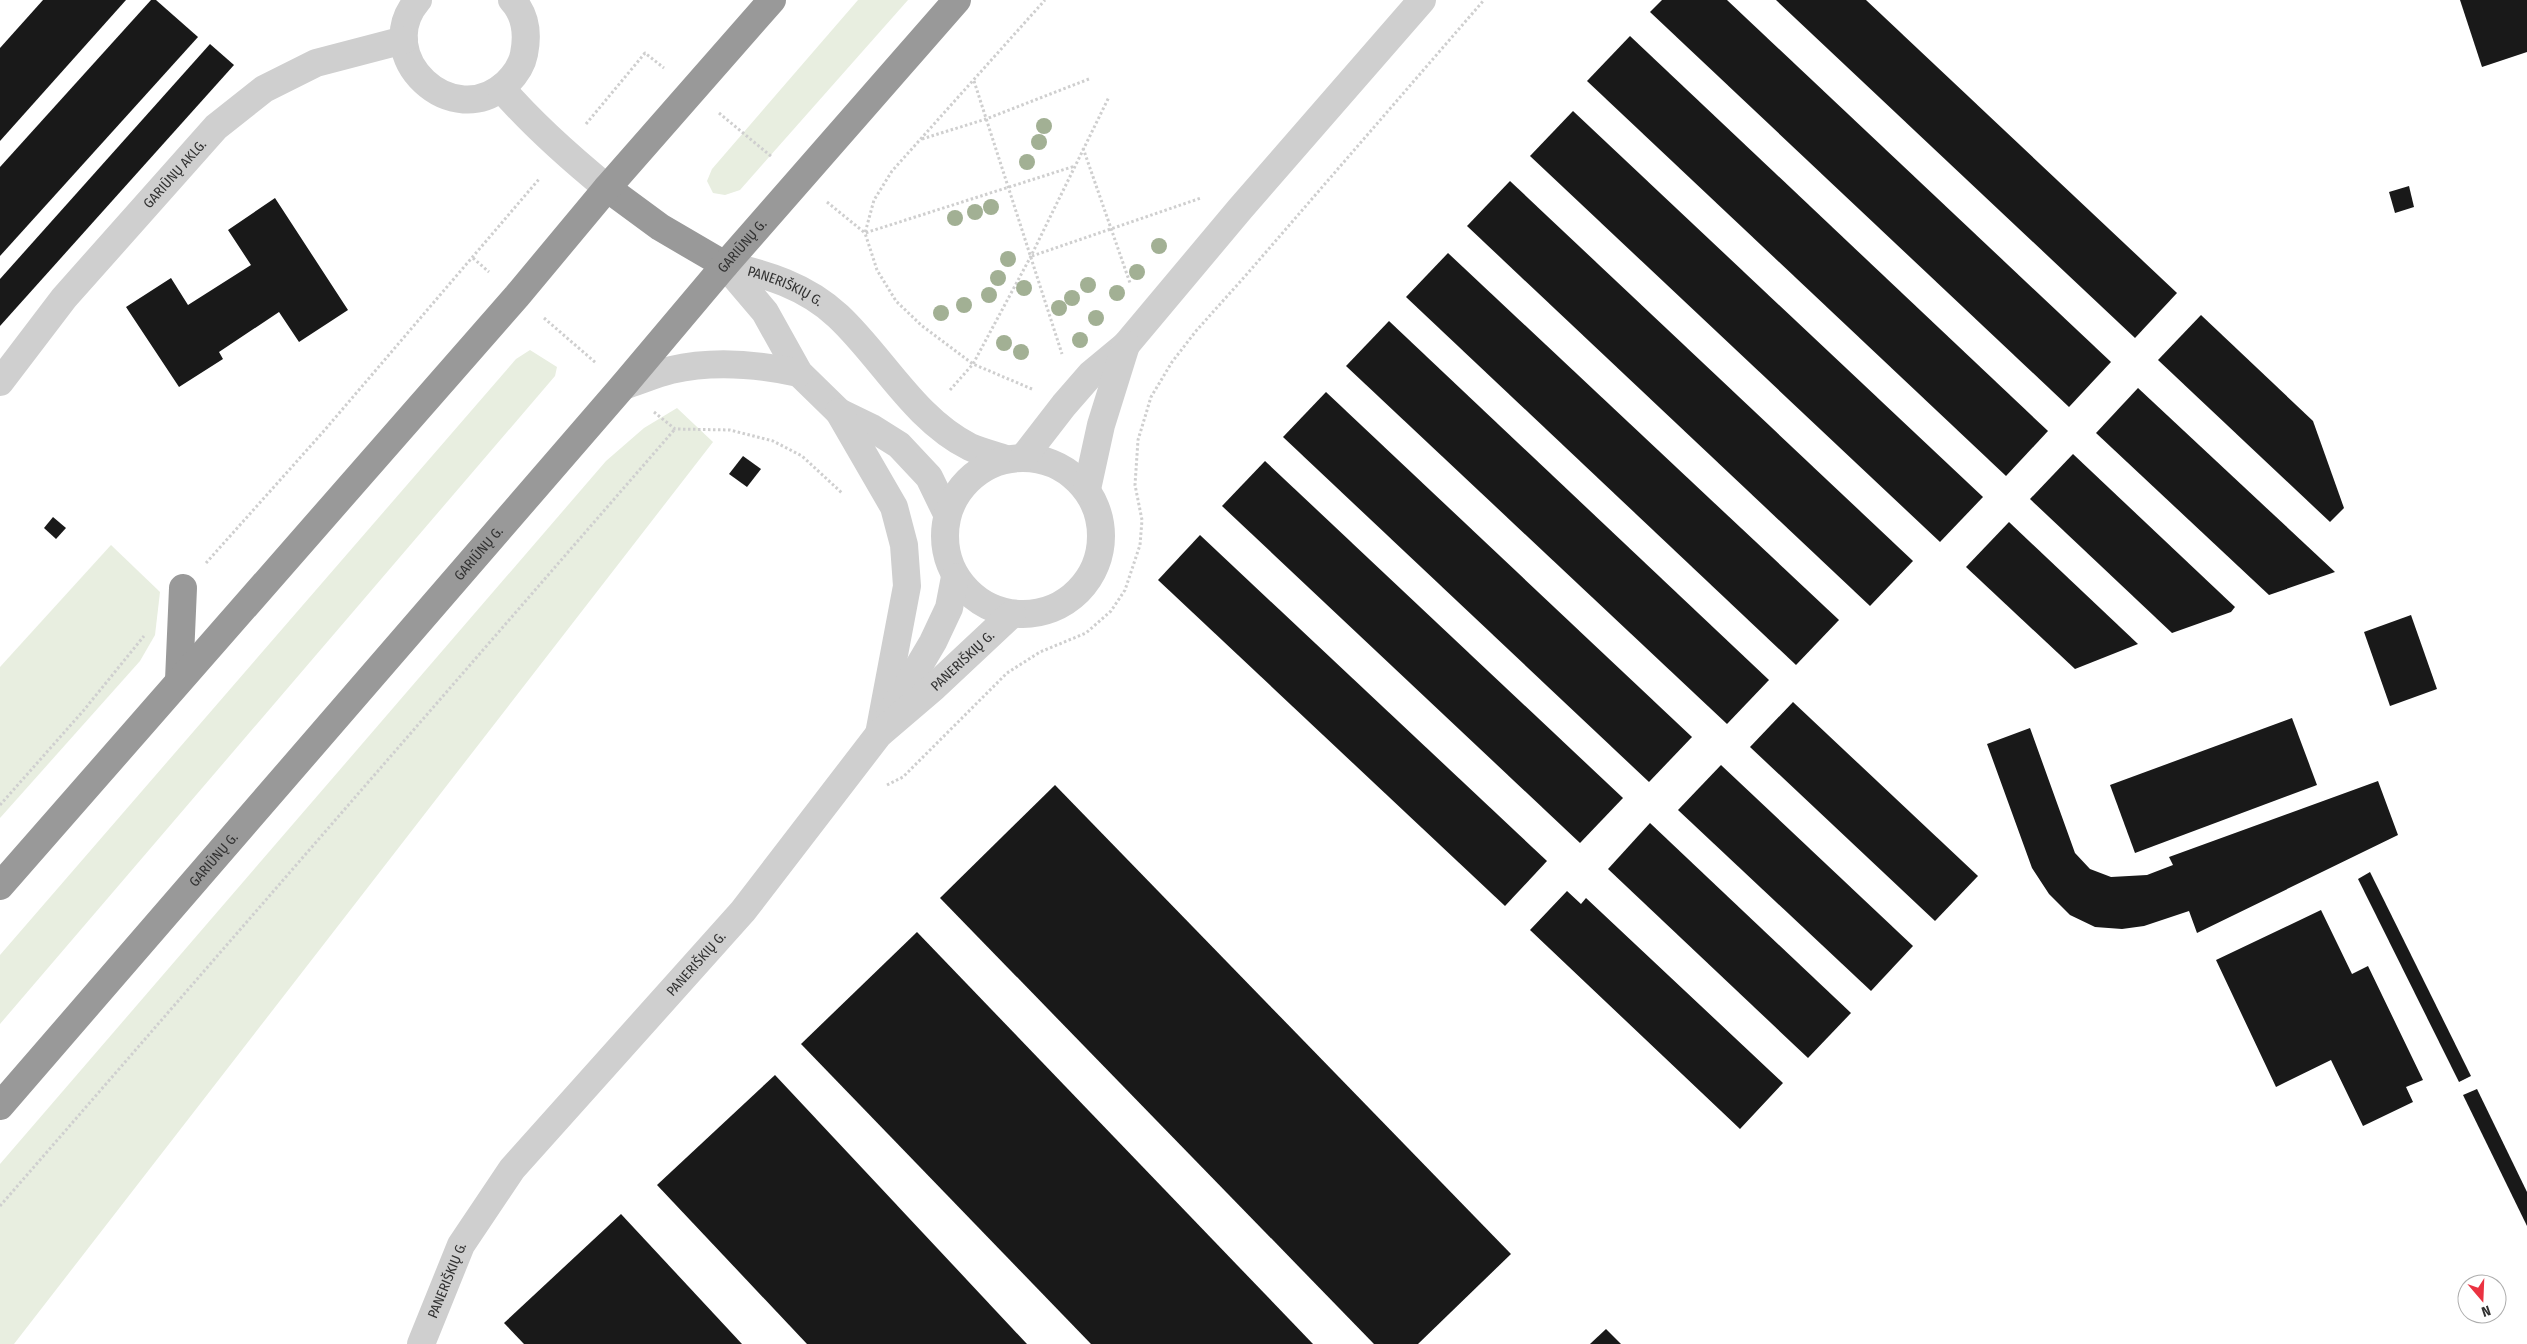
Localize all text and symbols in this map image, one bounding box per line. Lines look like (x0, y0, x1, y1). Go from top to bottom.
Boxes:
street label: GARIŪNŲ AKLG. (140, 136, 210, 212)
street label: GARIŪNŲ G. (714, 215, 770, 276)
street label: PANERIŠKIŲ G. (746, 262, 826, 310)
street label: GARIŪNŲ G. (450, 523, 506, 584)
street label: PANERIŠKIŲ G. (927, 627, 998, 694)
street label: GARIŪNŲ G. (185, 829, 241, 890)
street label: PANERIŠKIŲ G. (663, 928, 729, 999)
street label: PANERIŠKIŲ G. (424, 1238, 470, 1321)
north arrow (2457, 1274, 2507, 1324)
text: N (2479, 1301, 2493, 1320)

